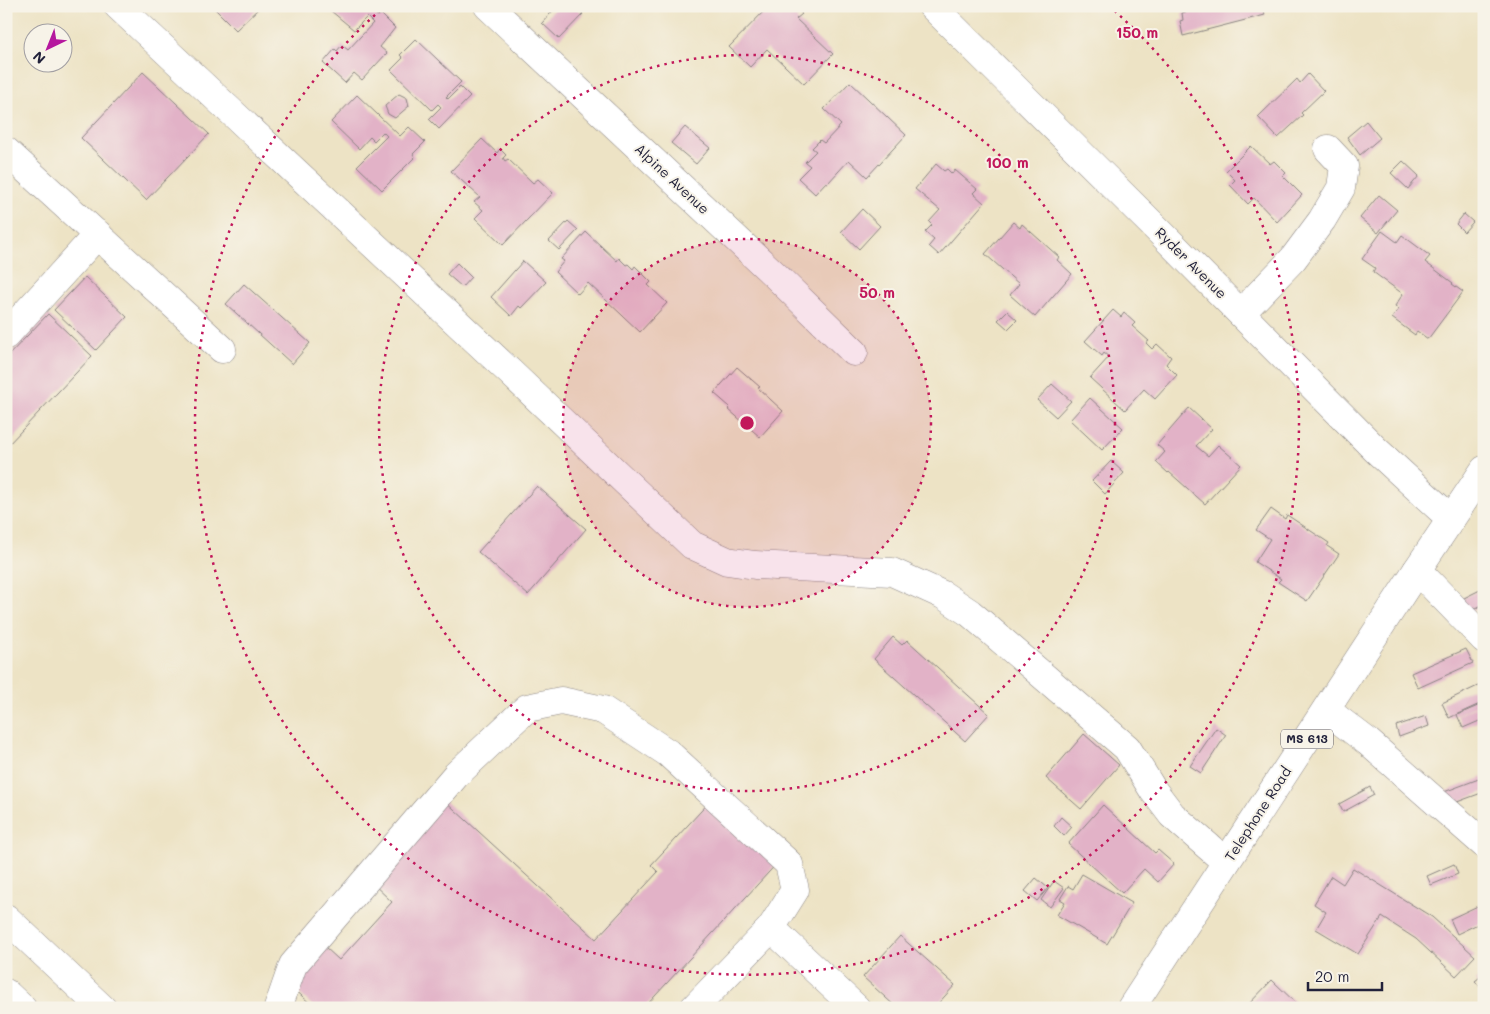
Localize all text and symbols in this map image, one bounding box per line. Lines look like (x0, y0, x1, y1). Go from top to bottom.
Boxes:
north arrow (22, 22, 72, 72)
text: 150 m (1116, 22, 1158, 42)
text: N (28, 47, 49, 68)
street label: Alpine Avenue (631, 139, 714, 218)
text: 100 m (985, 152, 1029, 172)
street label: Ryder Avenue (1151, 223, 1231, 303)
text: 50 m (859, 282, 895, 302)
centre of rings (738, 414, 756, 432)
road number: MS 613 (1281, 730, 1333, 749)
street label: Telephone Road (1220, 763, 1295, 865)
scale bar (1308, 959, 1381, 991)
text: 20 m (1315, 966, 1349, 986)

